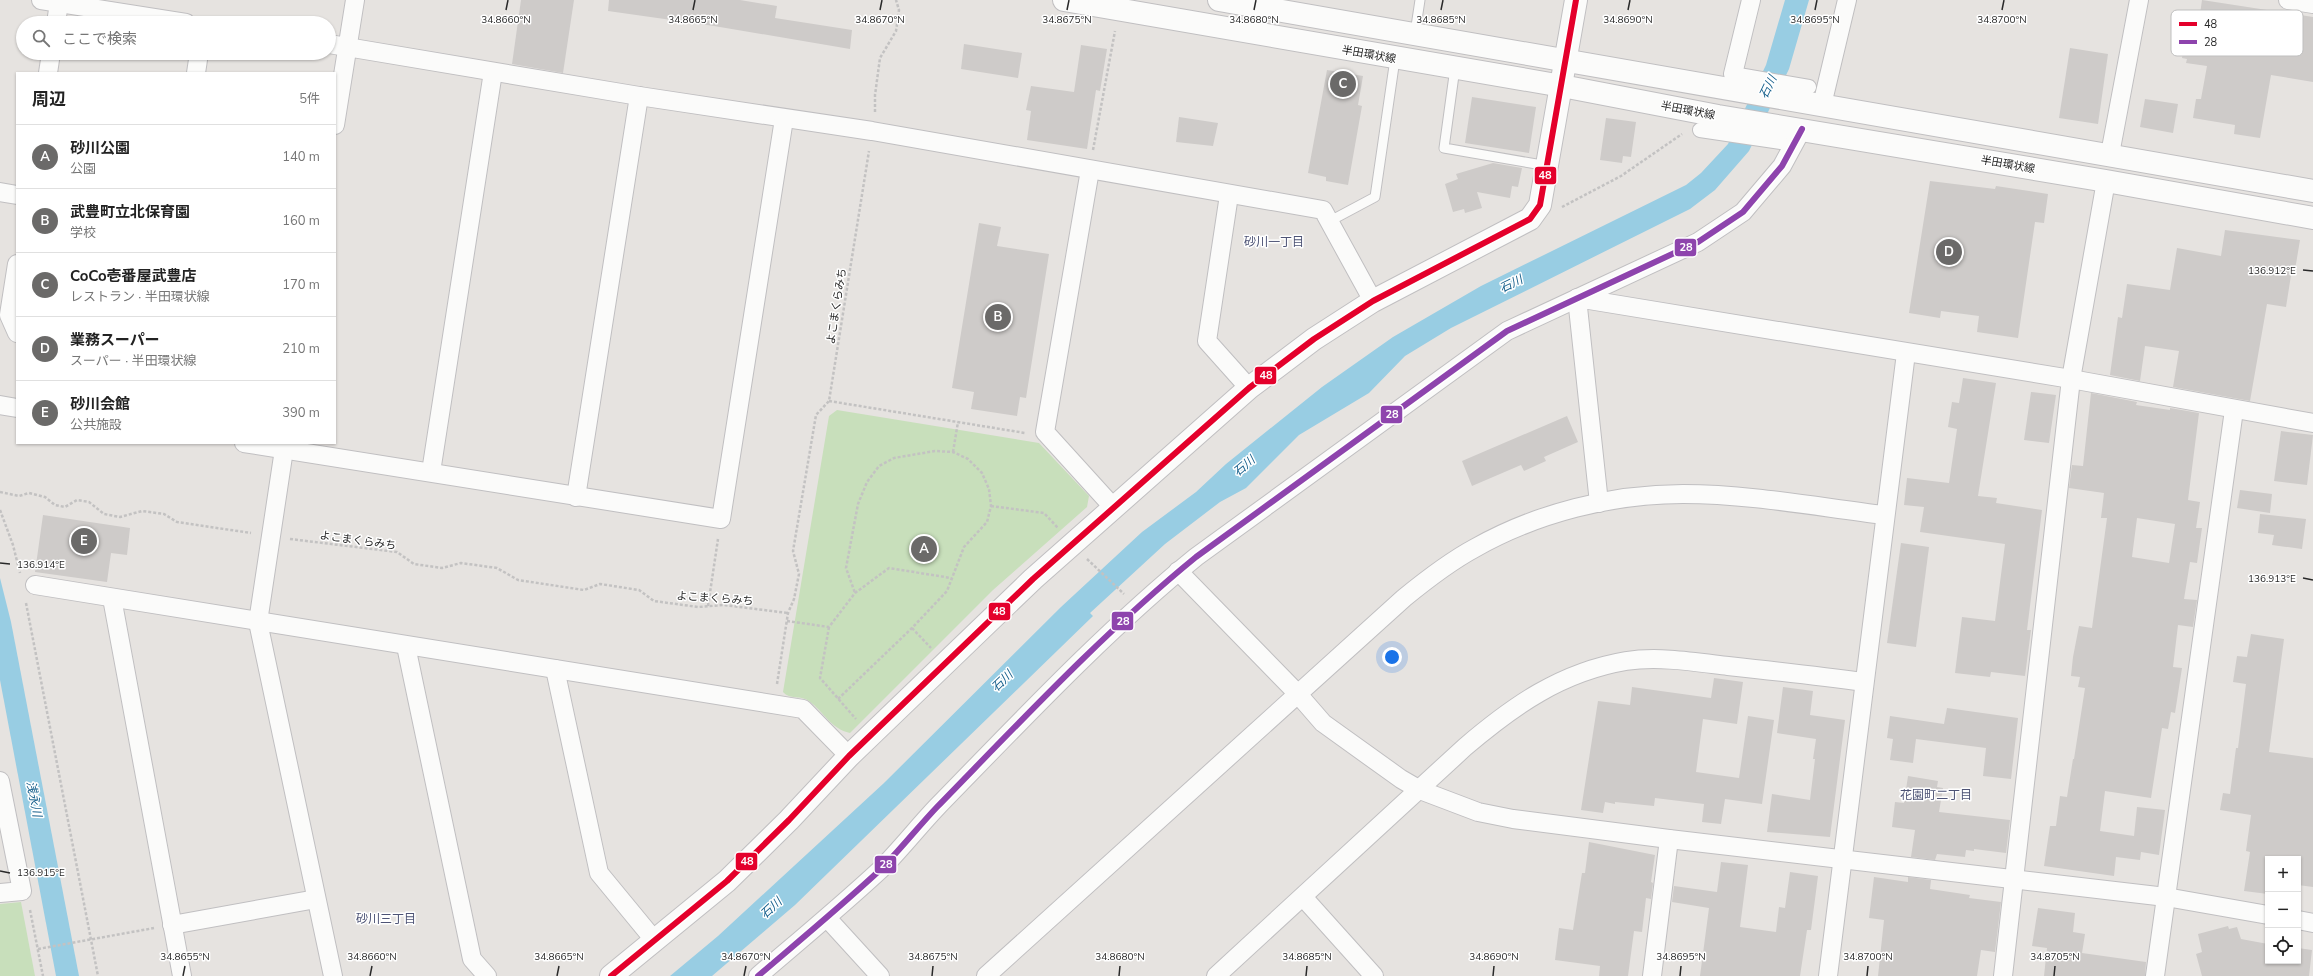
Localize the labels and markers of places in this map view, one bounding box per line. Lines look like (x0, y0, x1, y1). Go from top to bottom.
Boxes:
pin: C (1330, 69, 1356, 99)
pin: D (1936, 237, 1962, 267)
pin: B (985, 302, 1011, 332)
pin: E (71, 526, 97, 556)
pin: A (911, 534, 937, 564)

